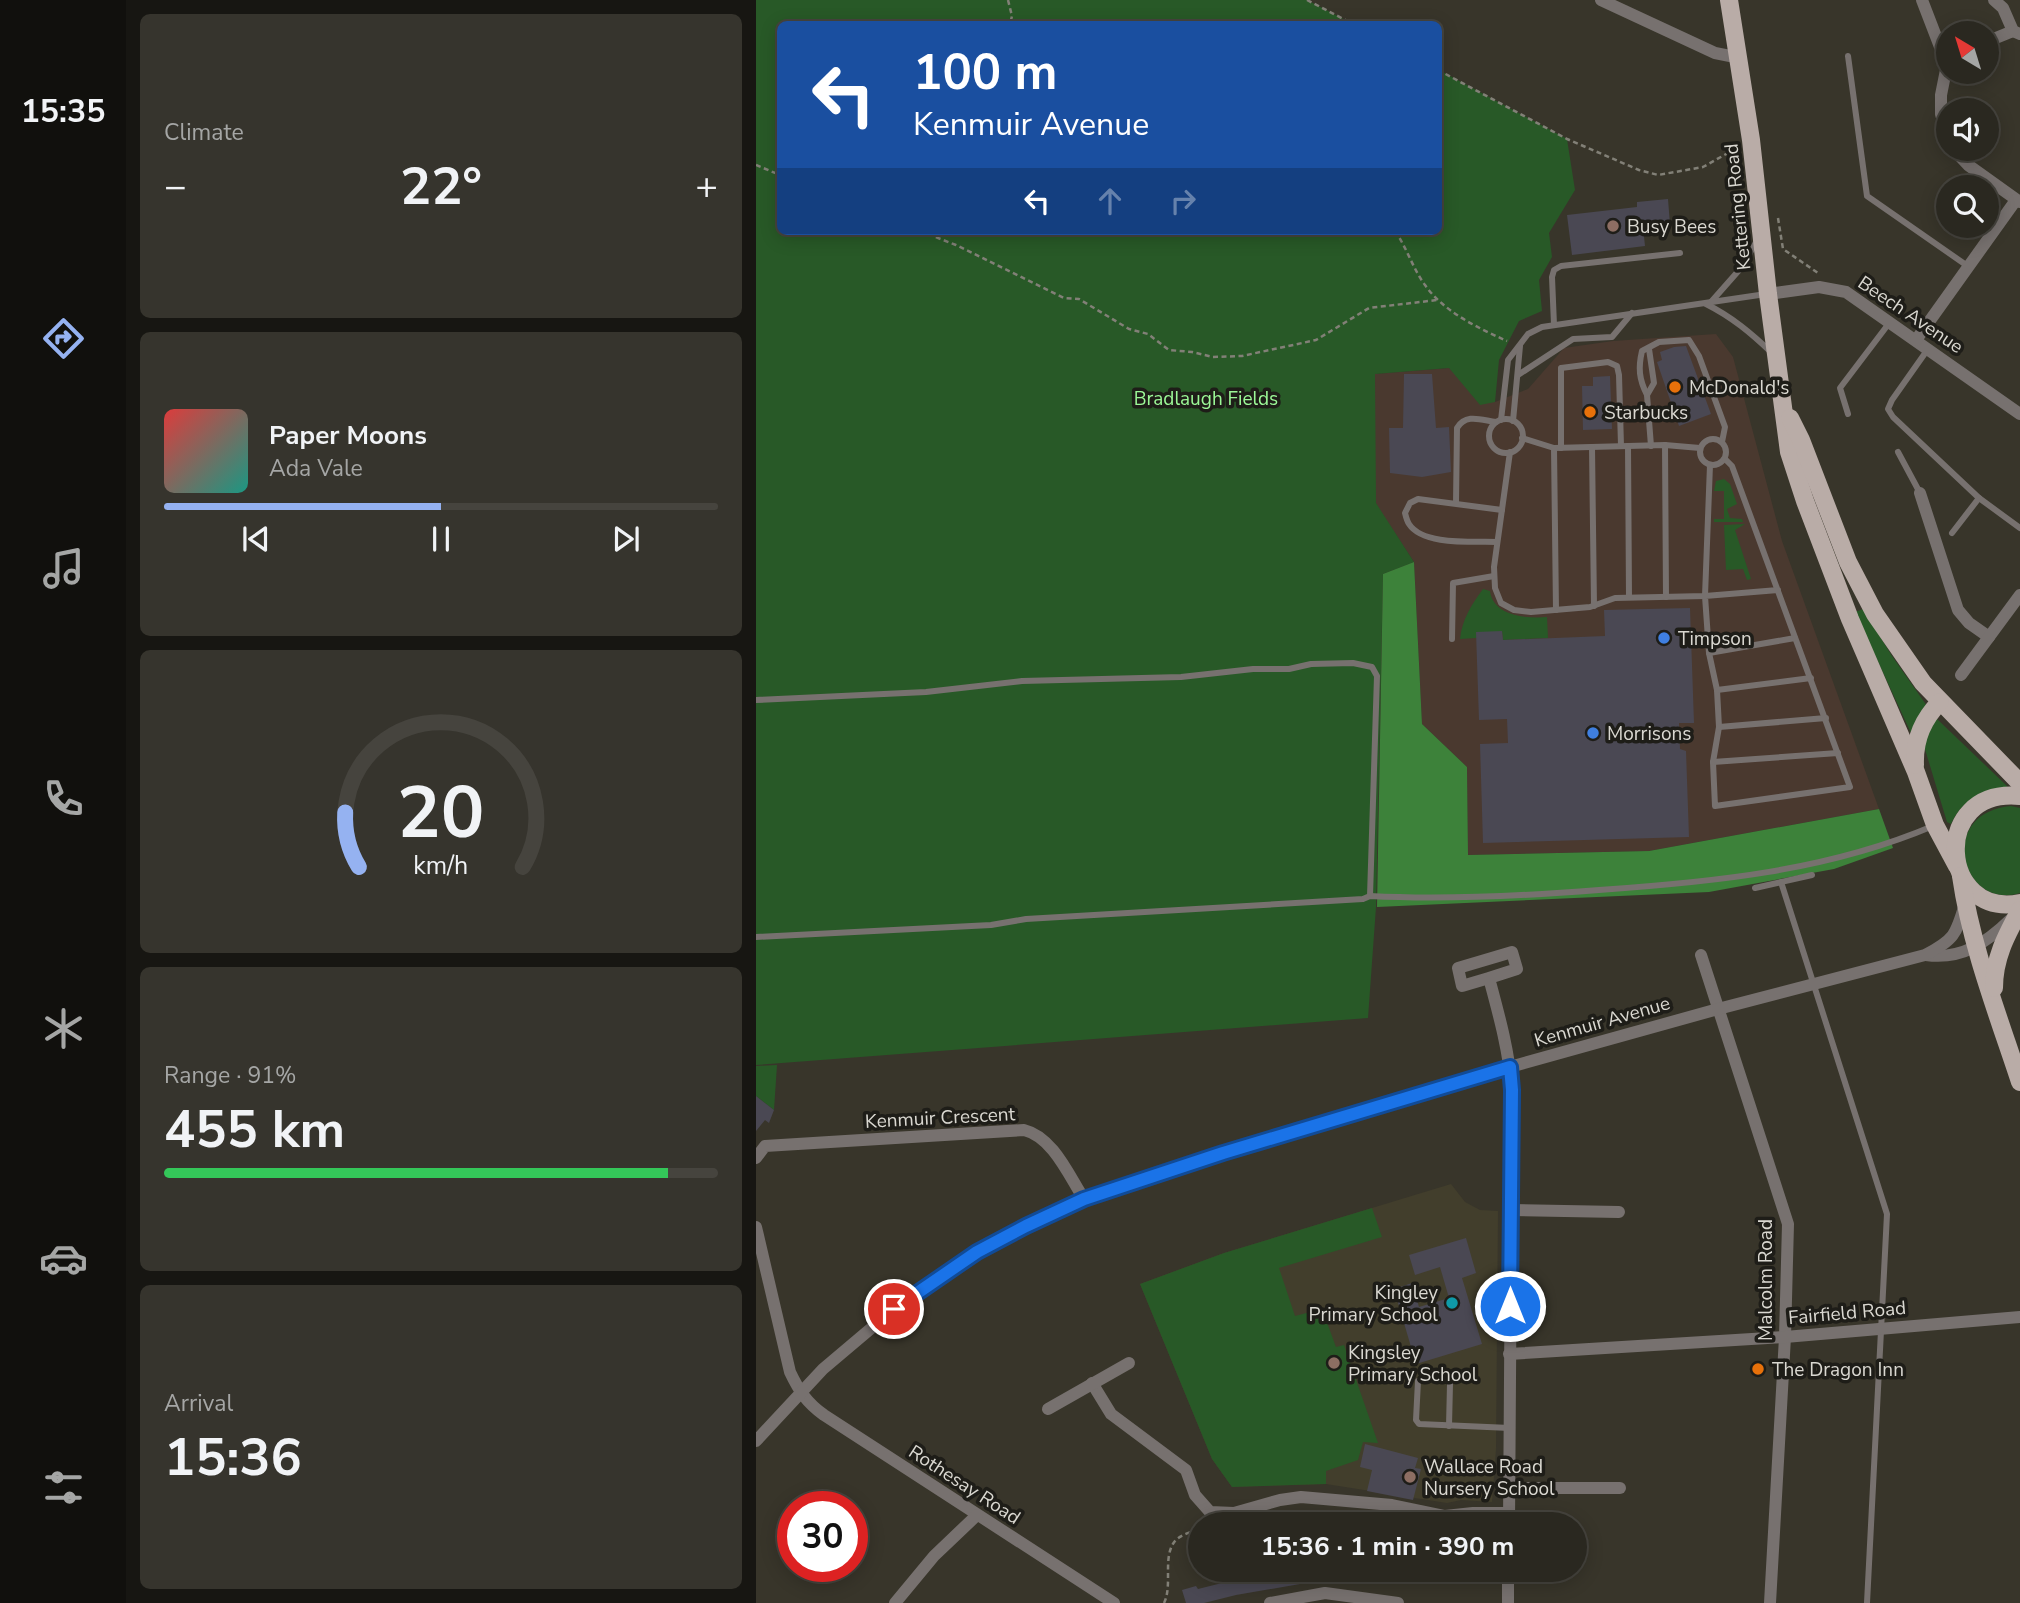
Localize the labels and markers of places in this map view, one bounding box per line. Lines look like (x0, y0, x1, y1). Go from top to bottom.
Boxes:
place label: Busy Bees (1627, 214, 1716, 240)
marker: Busy Bees (1605, 218, 1621, 234)
place label: McDonald's (1689, 375, 1790, 401)
marker: McDonald's (1667, 379, 1683, 395)
place label: Starbucks (1604, 400, 1688, 426)
marker: Starbucks (1582, 404, 1598, 420)
place label: Timpson (1678, 626, 1752, 652)
marker: Timpson (1656, 630, 1672, 646)
place label: Morrisons (1607, 721, 1691, 747)
marker: Morrisons (1585, 725, 1601, 741)
pin (864, 1279, 924, 1339)
place label: Kingley Primary School (1309, 1280, 1438, 1328)
marker: Kingley Primary School (1444, 1295, 1460, 1311)
place label: Kingsley Primary School (1348, 1340, 1478, 1388)
marker: Kingsley Primary School (1326, 1355, 1342, 1371)
place label: The Dragon Inn (1772, 1357, 1904, 1383)
marker: The Dragon Inn (1750, 1361, 1766, 1377)
place label: Wallace Road Nursery School (1424, 1454, 1555, 1502)
marker: Wallace Road Nursery School (1402, 1469, 1418, 1485)

